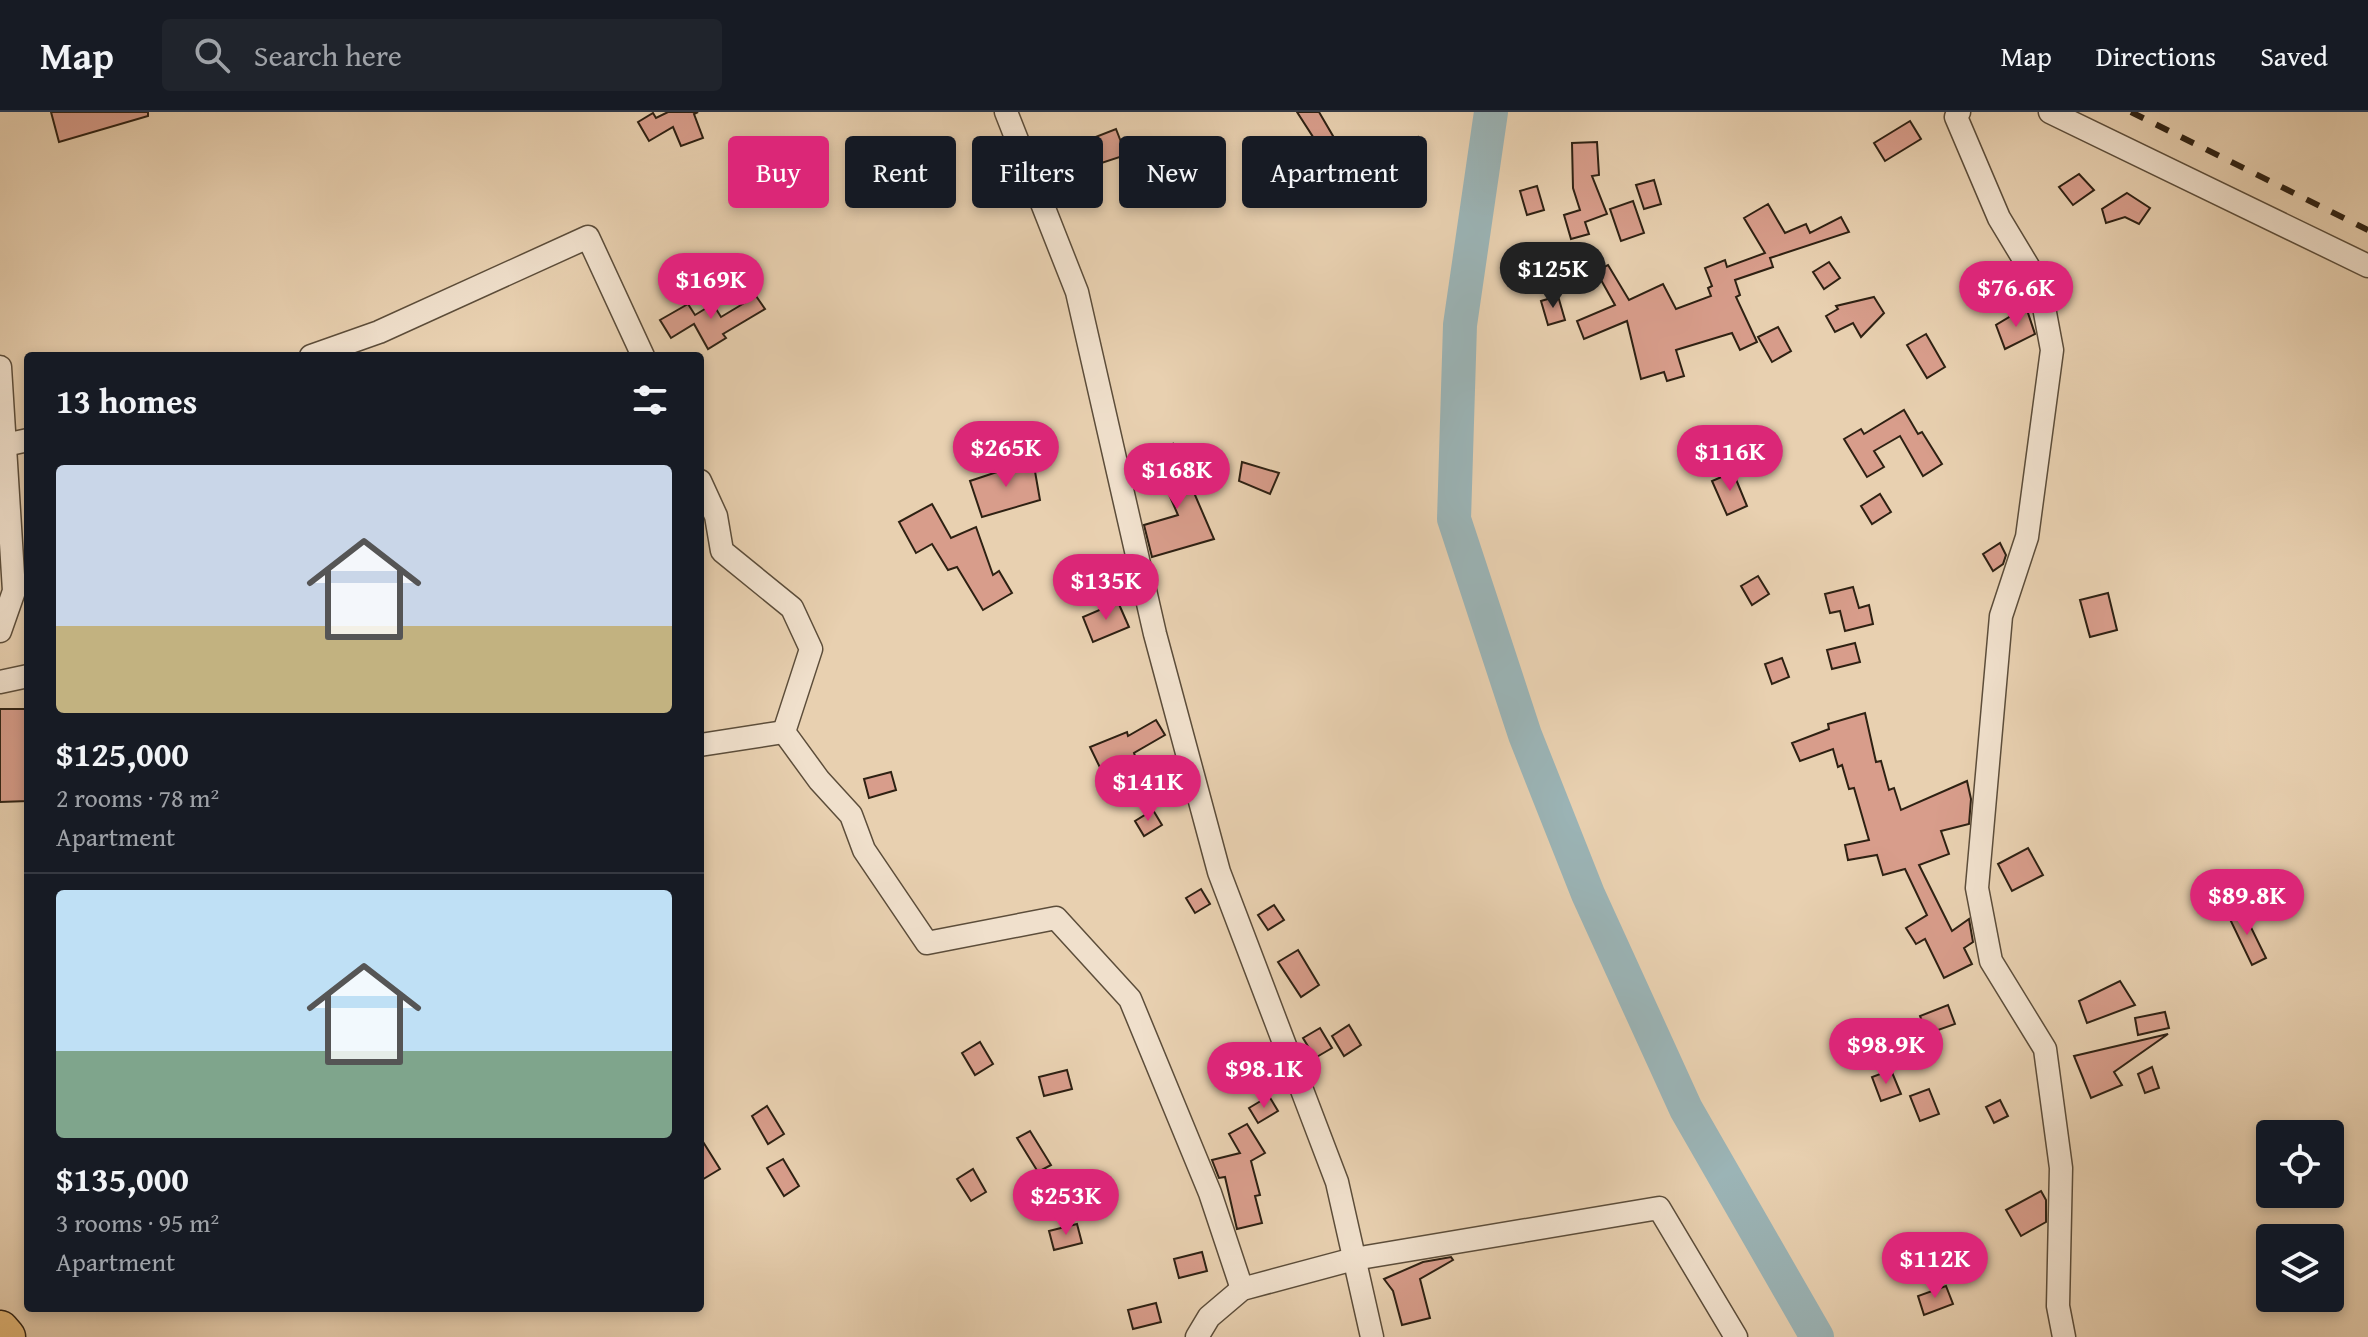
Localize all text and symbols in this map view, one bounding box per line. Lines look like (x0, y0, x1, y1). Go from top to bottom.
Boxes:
search box (162, 19, 722, 91)
text: Map (40, 27, 114, 83)
icon: search (190, 33, 234, 77)
text: Search here (254, 33, 402, 77)
text: Map (2000, 35, 2052, 76)
text: Directions (2096, 35, 2216, 76)
text: Saved (2260, 35, 2328, 76)
chip: Buy (728, 136, 829, 208)
chip: Rent (845, 136, 956, 208)
chip: Filters (972, 136, 1103, 208)
chip: New (1119, 136, 1226, 208)
chip: Apartment (1242, 136, 1427, 208)
pin: $125K (1497, 242, 1609, 310)
text: $125K (1518, 248, 1588, 287)
pin: $169K (655, 253, 767, 321)
text: $169K (676, 259, 746, 298)
pin: $76.6K (1951, 261, 2081, 329)
text: $76.6K (1977, 267, 2055, 306)
text: 13 homes (56, 376, 197, 425)
icon: filters (628, 378, 672, 422)
pin: $265K (950, 421, 1062, 489)
pin: $116K (1674, 425, 1786, 493)
text: $265K (971, 427, 1041, 466)
text: $116K (1695, 431, 1765, 470)
pin: $168K (1121, 443, 1233, 511)
text: $168K (1142, 449, 1212, 488)
icon: home (292, 517, 436, 661)
pin: $135K (1050, 554, 1162, 622)
text: $135K (1071, 560, 1141, 599)
text: $125,000 (56, 729, 189, 778)
pin: $141K (1092, 755, 1204, 823)
text: $141K (1113, 761, 1183, 800)
text: 2 rooms · 78 m² (56, 778, 219, 817)
text: Apartment (56, 817, 175, 856)
pin: $89.8K (2182, 869, 2312, 937)
text: $89.8K (2208, 875, 2286, 914)
icon: home (292, 942, 436, 1086)
pin: $98.9K (1821, 1018, 1951, 1086)
text: $98.9K (1847, 1024, 1925, 1063)
pin: $98.1K (1199, 1042, 1329, 1110)
text: $98.1K (1225, 1048, 1303, 1087)
map controls (2256, 1120, 2344, 1312)
button: locate (2256, 1120, 2344, 1208)
text: $135,000 (56, 1154, 189, 1203)
pin: $253K (1010, 1169, 1122, 1237)
text: $253K (1031, 1175, 1101, 1214)
text: 3 rooms · 95 m² (56, 1203, 219, 1242)
button: layers (2256, 1224, 2344, 1312)
pin: $112K (1879, 1232, 1991, 1300)
text: $112K (1900, 1238, 1970, 1277)
text: Apartment (56, 1242, 175, 1281)

